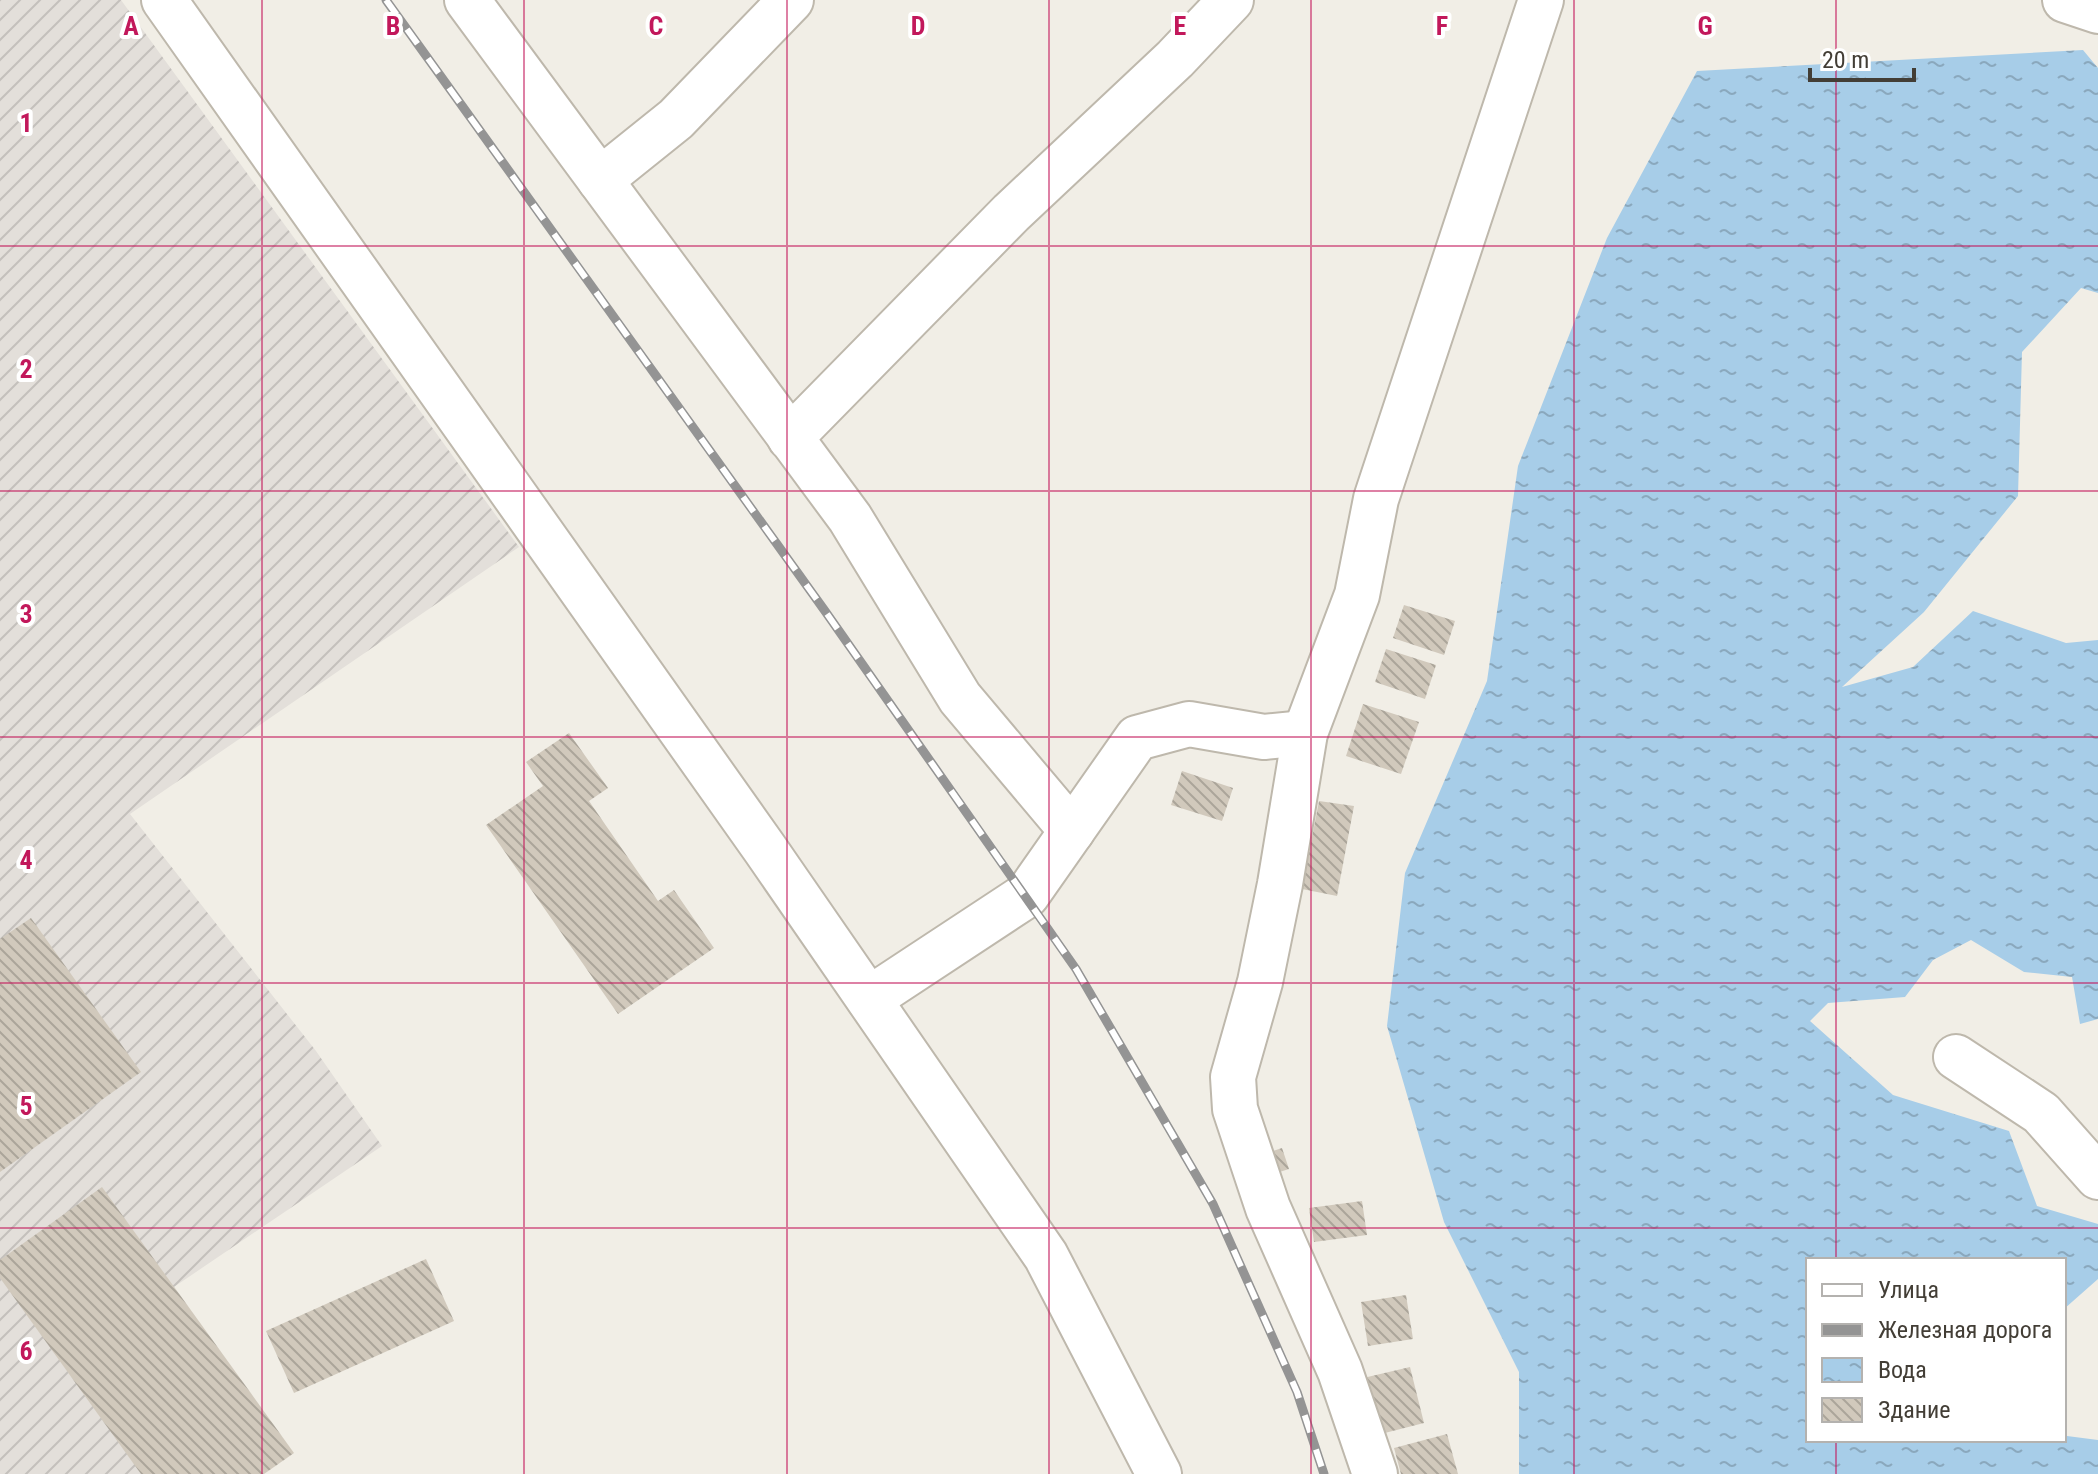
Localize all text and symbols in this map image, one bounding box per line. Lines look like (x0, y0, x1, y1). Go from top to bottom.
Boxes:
text: A (123, 11, 139, 41)
text: B (386, 11, 400, 41)
text: C (649, 11, 664, 41)
text: D (911, 11, 925, 41)
text: E (1174, 11, 1187, 41)
text: F (1436, 11, 1448, 41)
text: G (1697, 11, 1713, 41)
scale bar (1810, 32, 1914, 82)
text: 20 m (1822, 46, 1869, 74)
text: 1 (19, 108, 33, 138)
text: 2 (19, 354, 33, 384)
text: 3 (19, 599, 33, 629)
text: 4 (19, 845, 33, 875)
text: 5 (19, 1091, 33, 1121)
legend (1806, 1258, 2066, 1442)
text: Улица (1878, 1276, 1939, 1304)
text: Железная дорога (1878, 1316, 2052, 1344)
text: 6 (19, 1336, 33, 1366)
text: Вода (1878, 1356, 1927, 1384)
text: Здание (1878, 1396, 1950, 1424)

